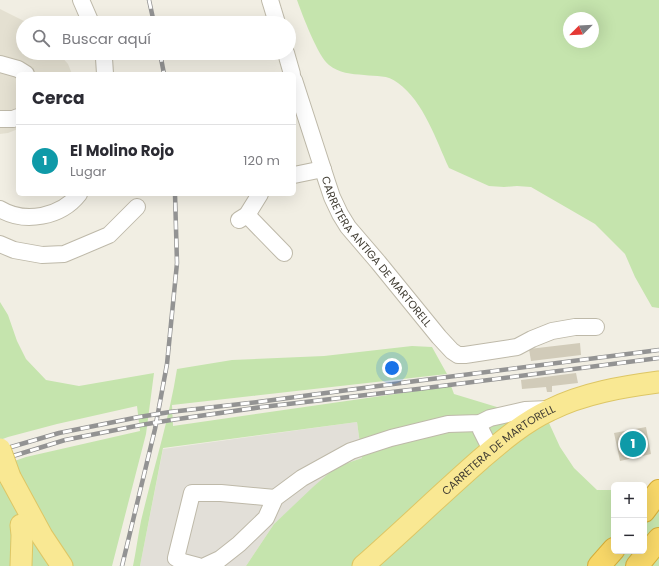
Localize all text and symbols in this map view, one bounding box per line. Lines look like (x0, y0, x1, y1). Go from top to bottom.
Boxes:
north arrow (563, 12, 599, 48)
search box (16, 16, 296, 60)
icon: search (30, 27, 52, 49)
text: Buscar aquí (62, 28, 151, 49)
text: Cerca (32, 86, 85, 110)
text: El Molino Rojo (70, 140, 174, 161)
text: 1 (43, 151, 47, 170)
text: 120 m (243, 151, 280, 170)
text: Lugar (70, 162, 106, 181)
street label: CARRETERA ANTIGA DE MARTORELL (318, 174, 436, 330)
your location (382, 358, 402, 378)
street label: CARRETERA DE MARTORELL (438, 401, 558, 499)
pin: 1 (620, 429, 646, 459)
map controls (611, 482, 647, 554)
button: + (611, 482, 647, 518)
button: − (611, 518, 647, 554)

